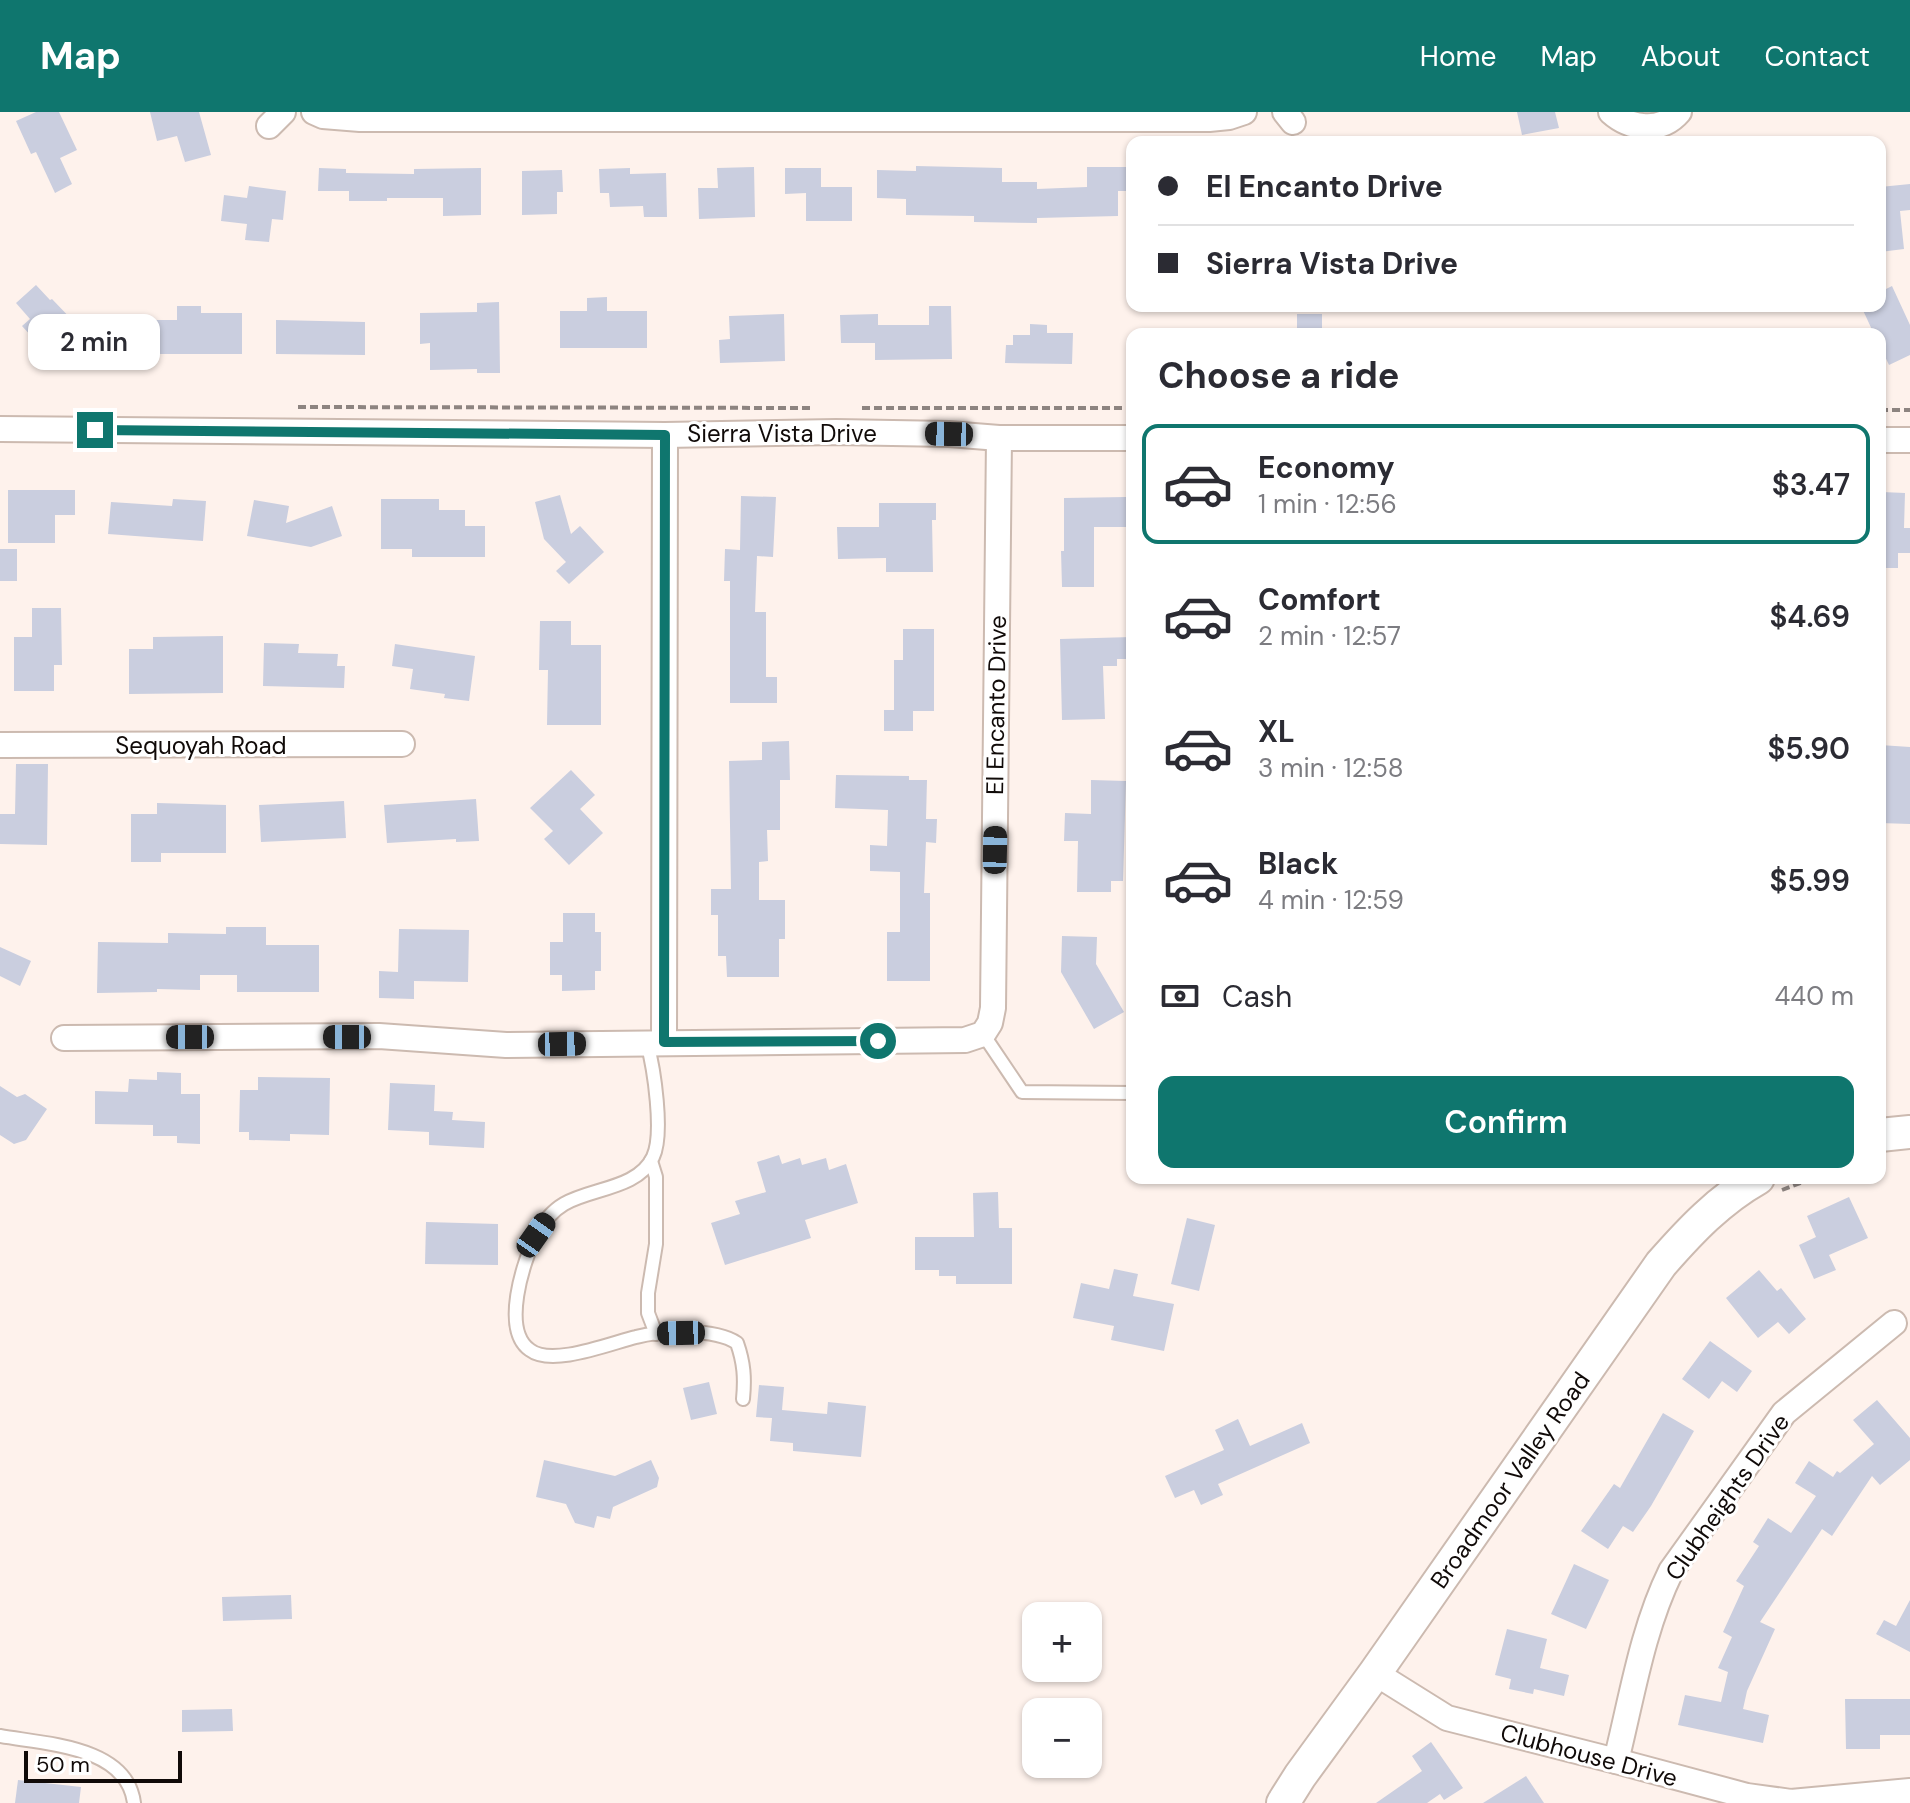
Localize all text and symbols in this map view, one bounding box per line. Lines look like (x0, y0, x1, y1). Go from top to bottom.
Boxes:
text: Map (40, 31, 121, 81)
text: Home (1420, 38, 1496, 75)
text: Map (1540, 38, 1597, 75)
text: About (1641, 38, 1720, 75)
text: Contact (1764, 38, 1870, 75)
text: El Encanto Drive (1206, 167, 1443, 206)
text: Sierra Vista Drive (1206, 244, 1458, 283)
callout: 2 min (29, 314, 161, 370)
text: 2 min (60, 325, 128, 359)
text: Choose a ride (1158, 352, 1399, 399)
route end (77, 412, 113, 448)
street label: Sierra Vista Drive (687, 418, 877, 449)
car (925, 422, 973, 446)
icon: car (1162, 448, 1234, 520)
text: Economy (1258, 448, 1395, 487)
text: $3.47 (1772, 465, 1850, 504)
text: 1 min · 12:56 (1258, 487, 1397, 521)
icon: car (1162, 580, 1234, 652)
text: Comfort (1258, 580, 1381, 619)
text: $4.69 (1769, 597, 1850, 636)
street label: El Encanto Drive (979, 615, 1013, 795)
text: 2 min · 12:57 (1258, 619, 1401, 653)
icon: car (1162, 712, 1234, 784)
text: XL (1258, 712, 1295, 751)
text: $5.90 (1767, 729, 1850, 768)
street label: Sequoyah Road (115, 730, 287, 761)
text: 3 min · 12:58 (1258, 751, 1404, 785)
car (983, 826, 1007, 874)
icon: car (1162, 844, 1234, 916)
text: Black (1258, 844, 1338, 883)
text: $5.99 (1769, 861, 1850, 900)
text: 4 min · 12:59 (1258, 883, 1404, 917)
icon: cash (1158, 974, 1202, 1018)
text: Cash (1222, 977, 1292, 1016)
text: 440 m (1775, 979, 1854, 1013)
route start (860, 1023, 896, 1059)
car (166, 1025, 214, 1049)
car (323, 1025, 371, 1049)
car (538, 1032, 586, 1056)
button: Confirm (1158, 1076, 1854, 1168)
car (512, 1208, 560, 1262)
car (657, 1321, 705, 1345)
street label: Broadmoor Valley Road (1423, 1366, 1597, 1594)
street label: Clubheights Drive (1658, 1408, 1796, 1586)
map controls (1022, 1602, 1102, 1778)
button: + (1022, 1602, 1102, 1682)
button: − (1022, 1698, 1102, 1778)
street label: Clubhouse Drive (1497, 1716, 1681, 1794)
scale bar (24, 1747, 182, 1783)
text: 50 m (36, 1750, 90, 1779)

